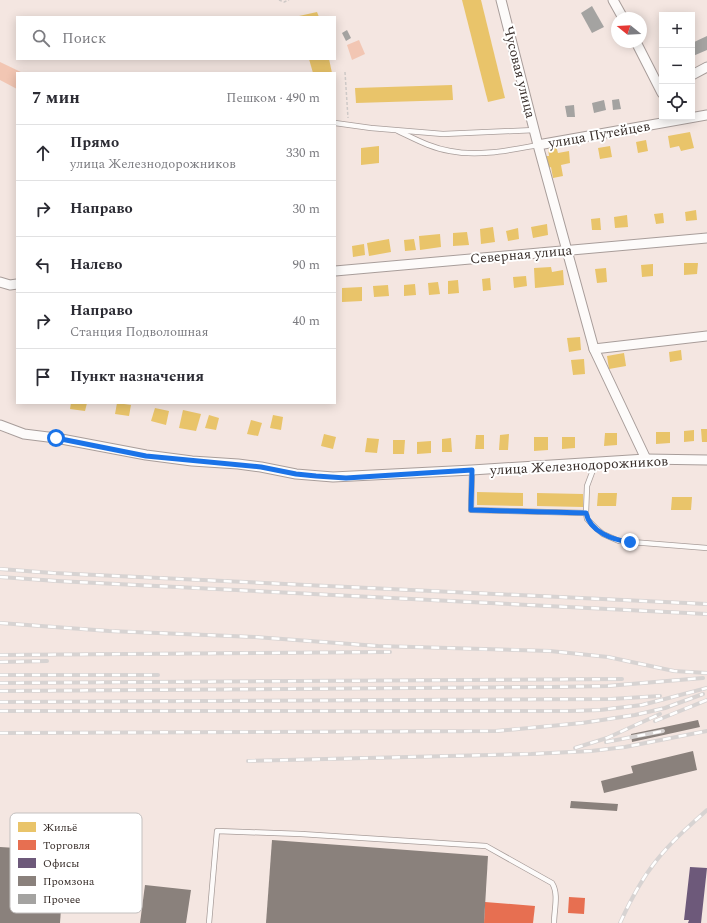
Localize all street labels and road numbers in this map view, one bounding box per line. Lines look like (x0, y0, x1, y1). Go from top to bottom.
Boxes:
street label: Чусовая улица (498, 24, 541, 120)
street label: улица Путейцев (546, 115, 652, 154)
street label: Северная улица (469, 240, 573, 269)
street label: улица Железнодорожников (488, 450, 669, 481)

